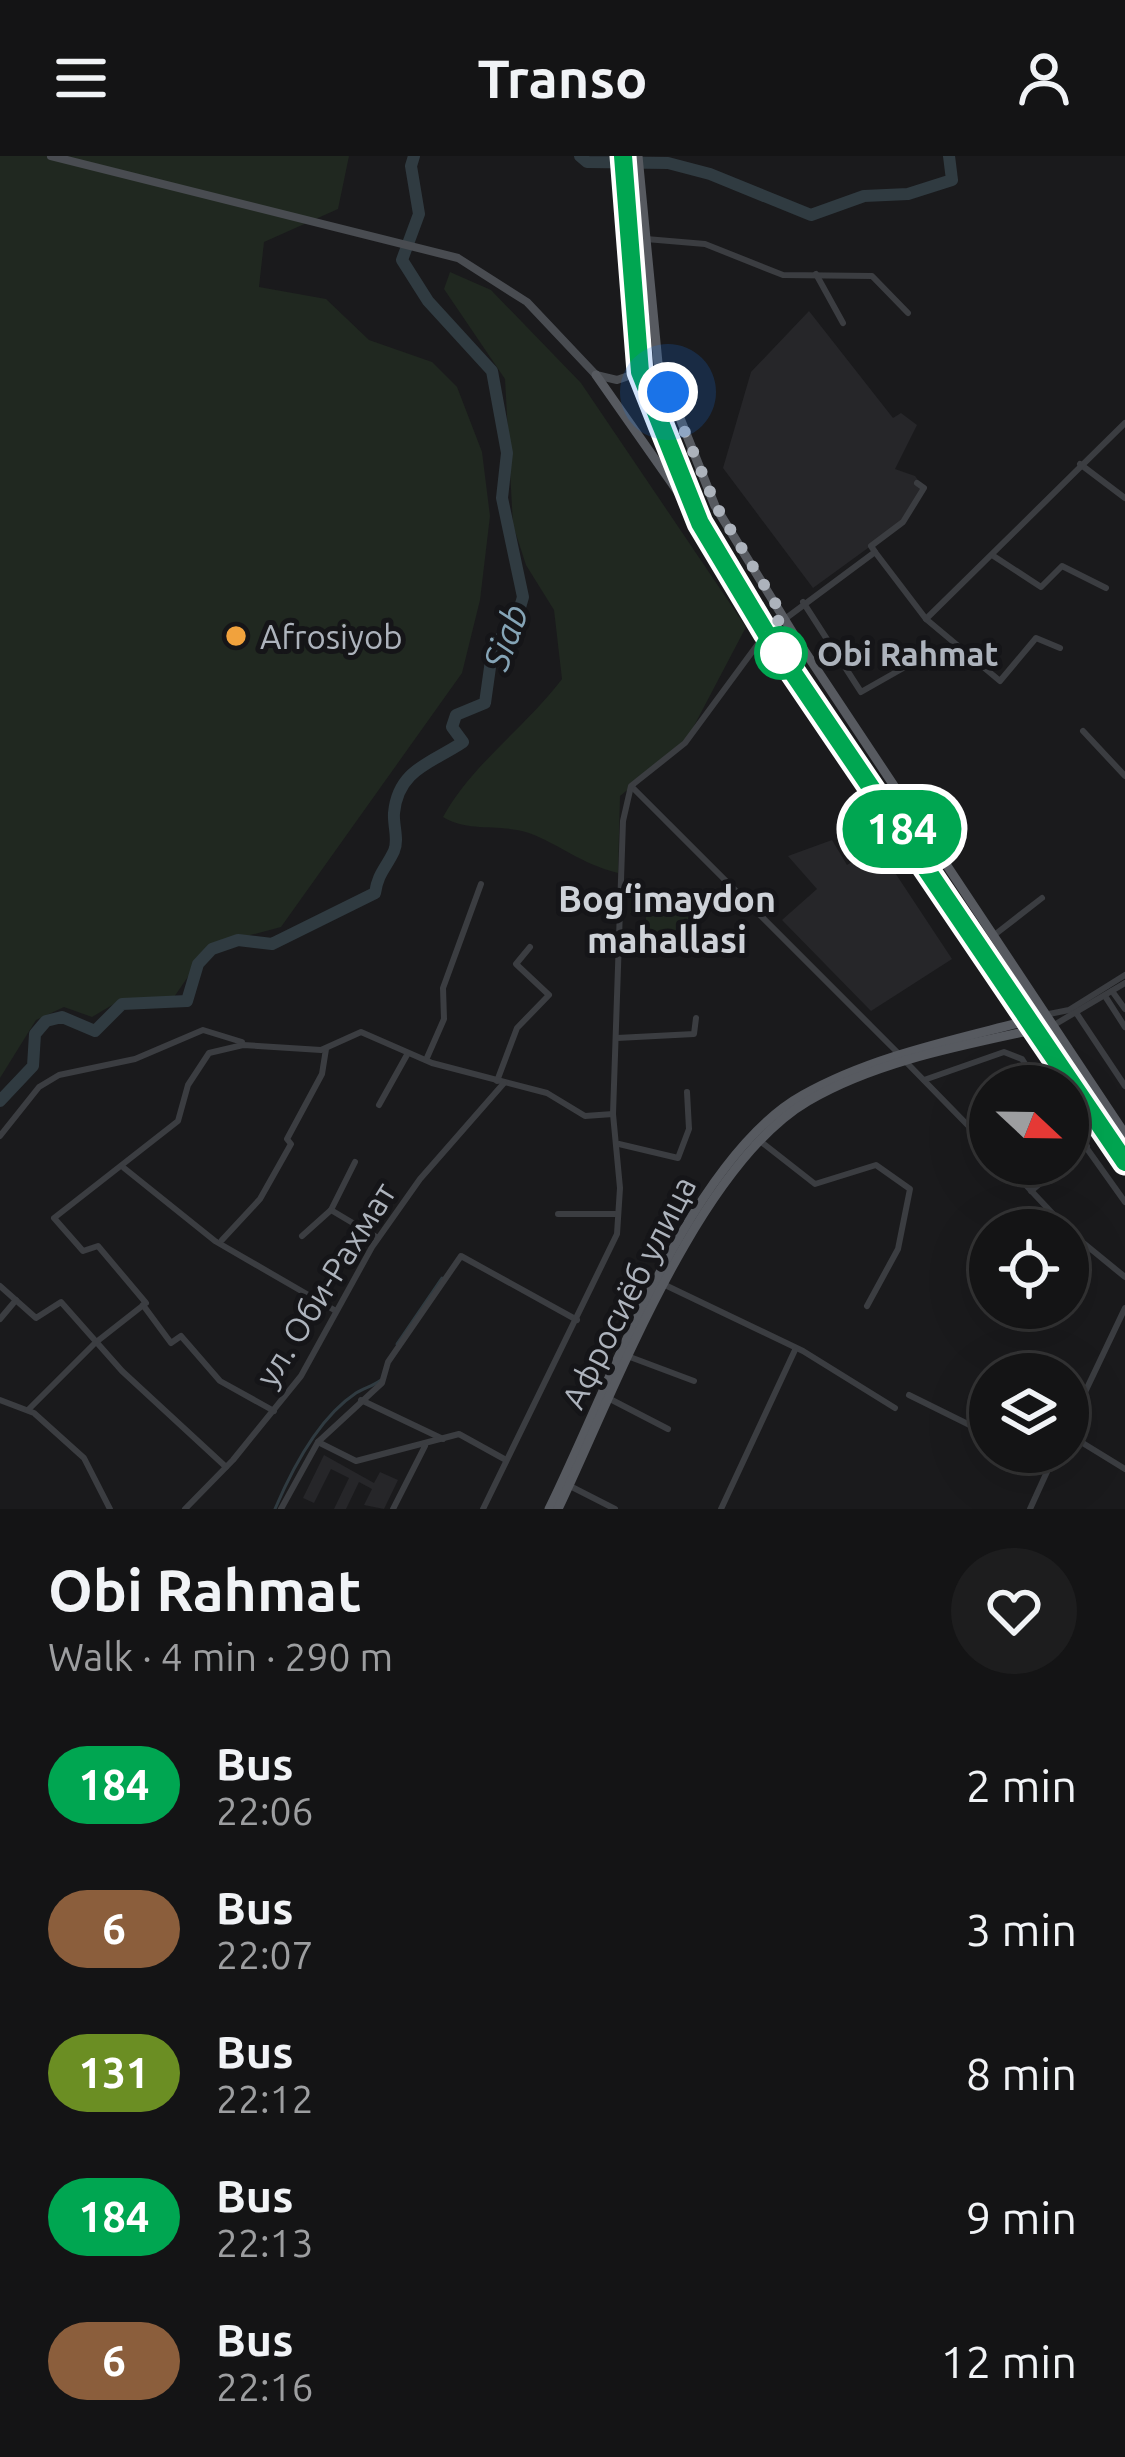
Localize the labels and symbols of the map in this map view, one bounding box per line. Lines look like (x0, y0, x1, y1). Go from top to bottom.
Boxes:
your location (638, 362, 698, 422)
water label: Siab (474, 599, 536, 676)
place label: Afrosiyob (260, 618, 403, 655)
marker: Afrosiyob (223, 623, 249, 649)
marker: Obi Rahmat (756, 628, 806, 678)
place label: Obi Rahmat (817, 635, 999, 672)
line badge: 184 (833, 790, 971, 868)
district label: Bog‘imaydon mahallasi (558, 878, 776, 960)
north arrow (969, 1065, 1089, 1185)
street label: Афросиёб улица (554, 1170, 702, 1414)
street label: ул. Оби-Рахмат (248, 1175, 403, 1393)

